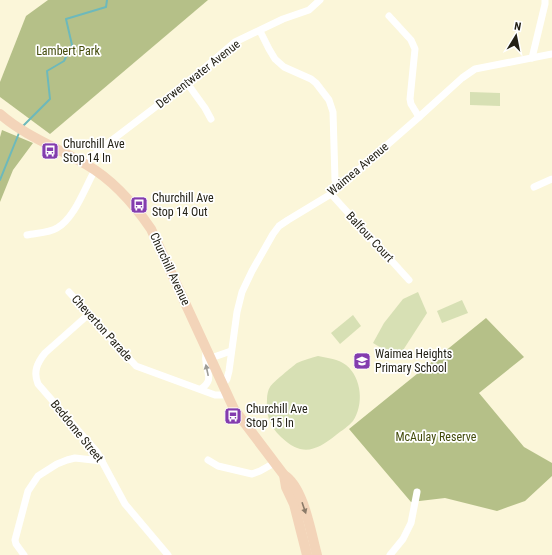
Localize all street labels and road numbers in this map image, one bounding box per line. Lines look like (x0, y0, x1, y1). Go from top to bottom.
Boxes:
street label: Derwentwater Avenue (153, 37, 243, 111)
street label: Waimea Avenue (325, 139, 392, 199)
street label: Balfour Court (343, 209, 397, 265)
street label: Churchill Avenue (147, 230, 193, 308)
street label: Cheverton Parade (69, 292, 136, 364)
street label: Beddome Street (48, 397, 107, 465)

